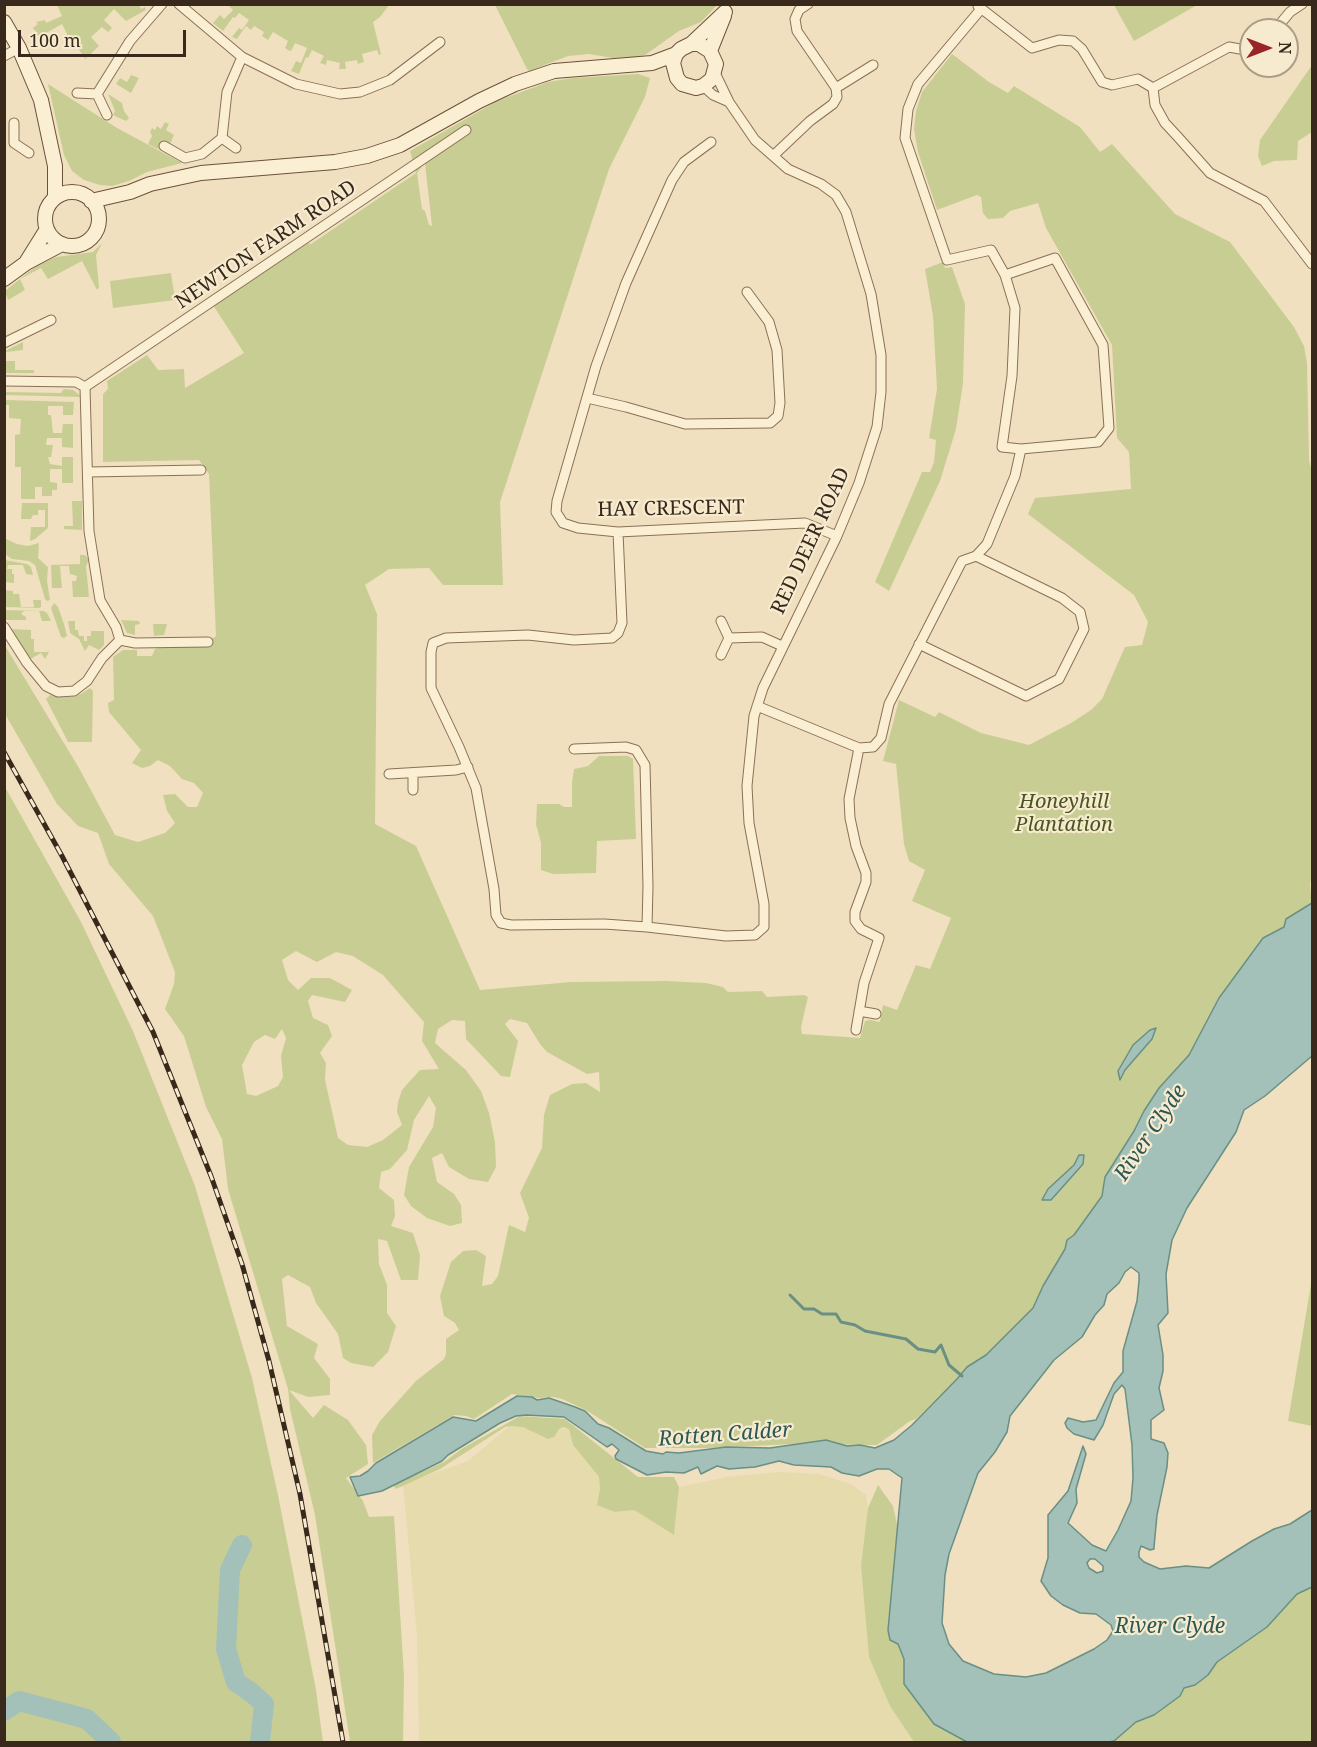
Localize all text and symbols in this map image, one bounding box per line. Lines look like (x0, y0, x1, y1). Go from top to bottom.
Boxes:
scale bar (21, 18, 189, 56)
north arrow (1239, 18, 1299, 78)
text: 100 m (29, 28, 81, 52)
text: N (1274, 42, 1296, 54)
street label: NEWTON FARM ROAD (171, 176, 361, 314)
street label: RED DEER ROAD (767, 464, 855, 618)
street label: HAY CRESCENT (597, 496, 745, 522)
park label: Honeyhill Plantation (1015, 790, 1113, 837)
water label: River Clyde (1110, 1080, 1192, 1186)
water label: Rotten Calder (657, 1418, 793, 1452)
water label: River Clyde (1115, 1614, 1225, 1640)

